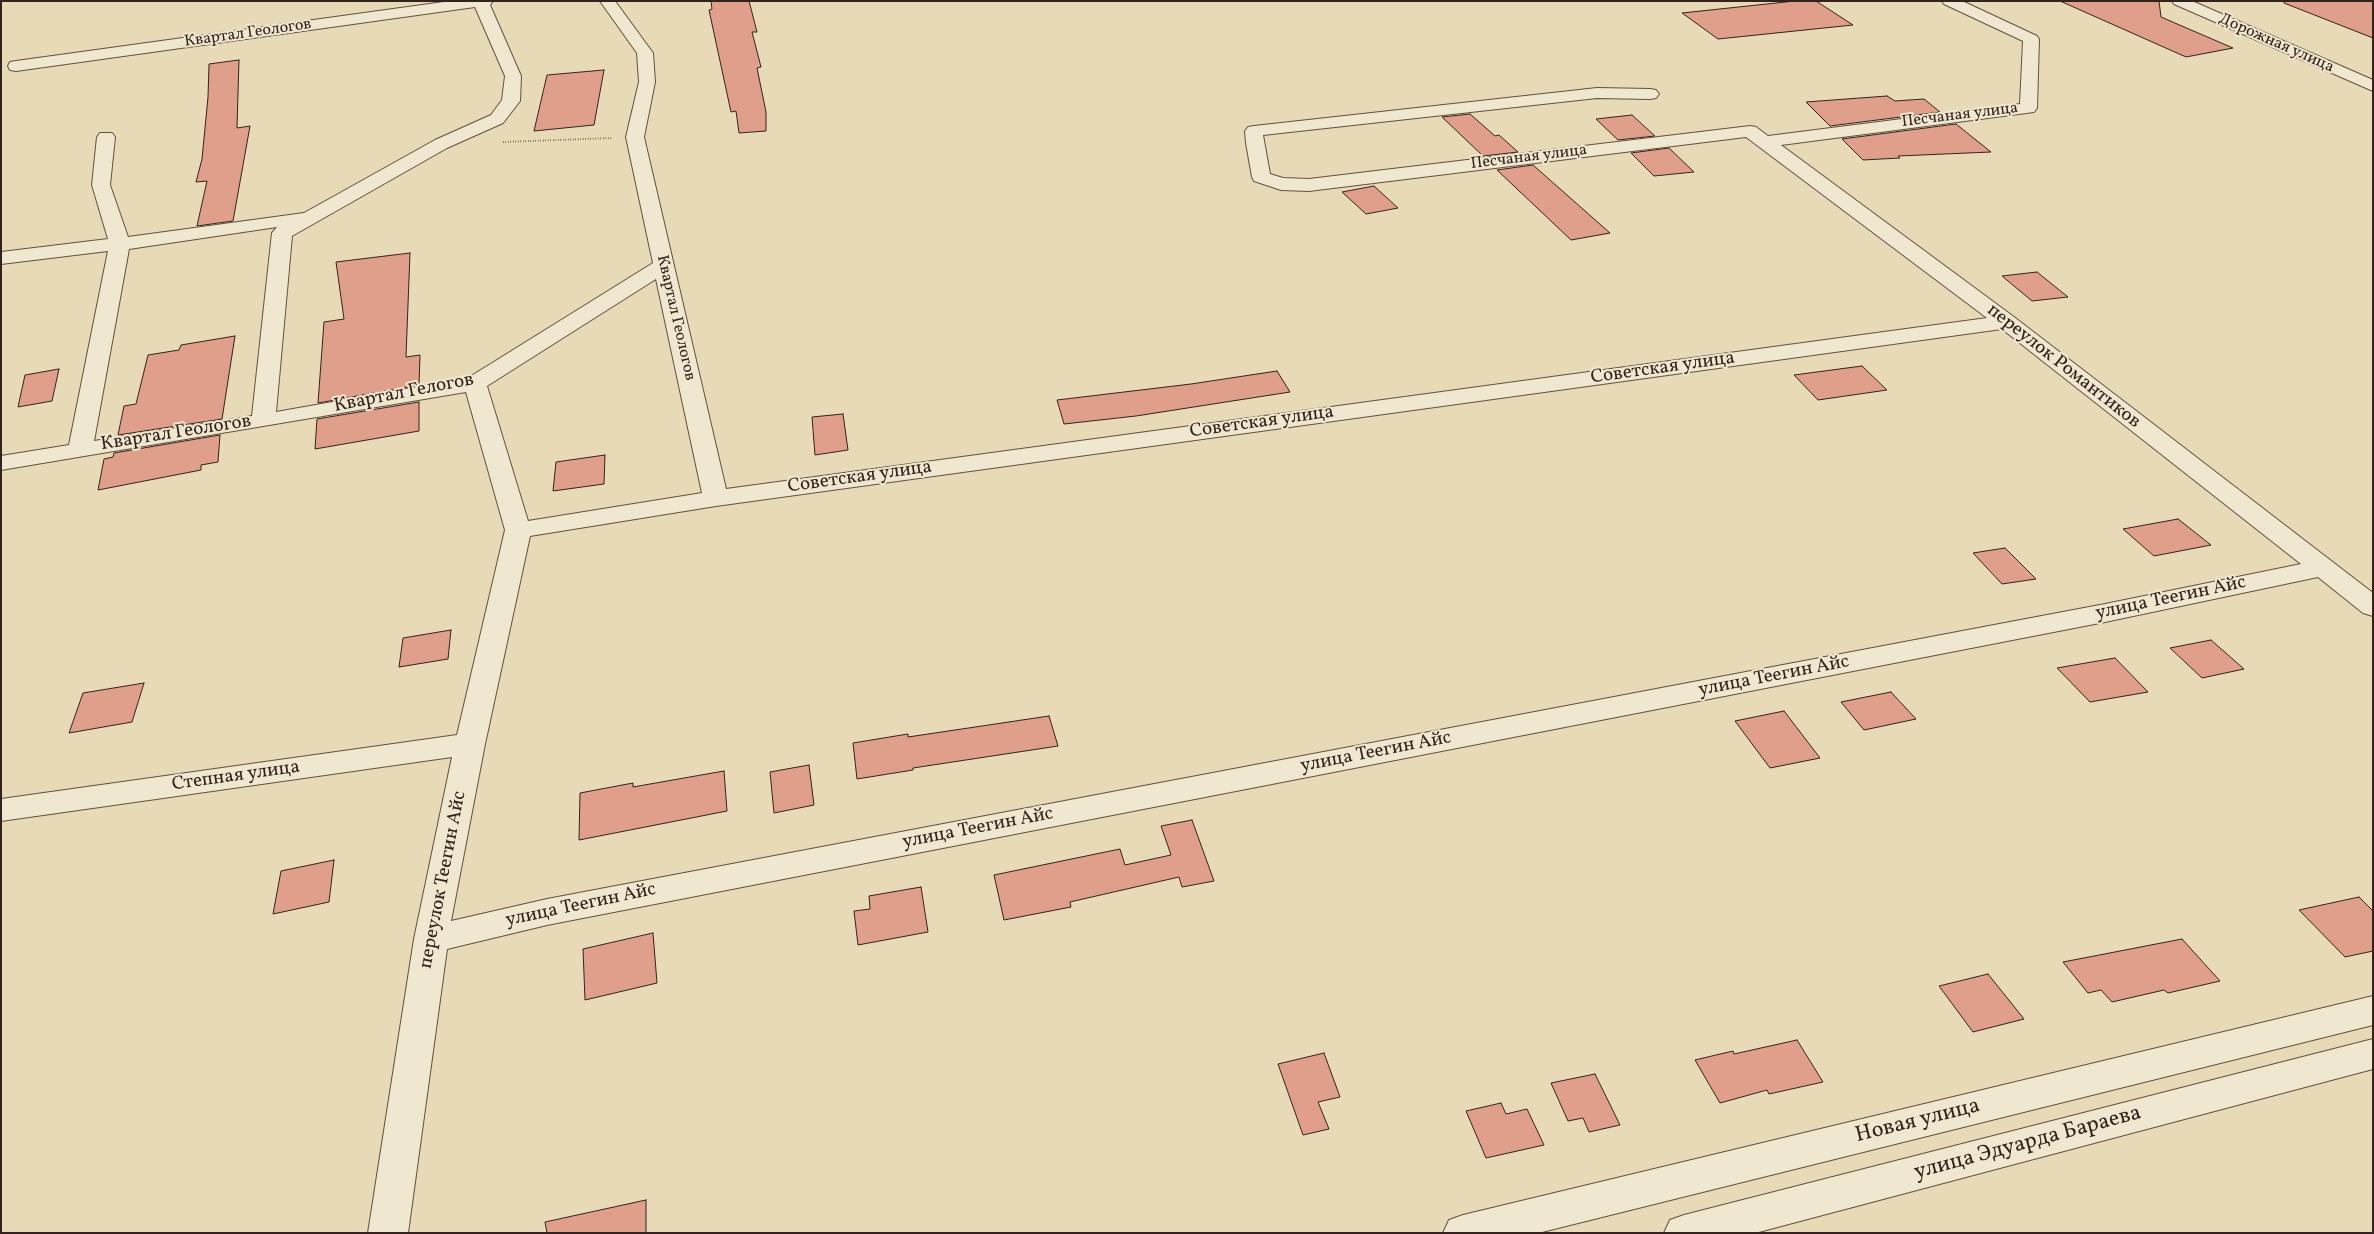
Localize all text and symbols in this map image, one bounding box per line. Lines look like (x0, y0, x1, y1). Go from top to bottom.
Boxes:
street label: Дорожная улица (2215, 10, 2337, 78)
street label: Квартал Геологов (183, 16, 313, 52)
street label: Песчаная улица (1901, 99, 2019, 133)
street label: Песчаная улица (1470, 141, 1588, 175)
street label: Квартал Геологов (651, 253, 699, 383)
street label: переулок Романтиков (1982, 300, 2144, 434)
street label: Советская улица (1589, 348, 1737, 390)
street label: Квартал Гелогов (332, 369, 476, 419)
street label: Советская улица (1188, 402, 1336, 444)
street label: Квартал Геологов (99, 411, 253, 457)
street label: Советская улица (786, 457, 934, 499)
street label: улица Теегин Айс (2094, 572, 2248, 626)
street label: улица Теегин Айс (1697, 651, 1851, 703)
street label: улица Теегин Айс (1299, 727, 1453, 779)
street label: Степная улица (171, 757, 301, 797)
street label: переулок Теегин Айс (416, 789, 472, 971)
street label: улица Теегин Айс (901, 803, 1055, 855)
street label: улица Теегин Айс (504, 879, 658, 933)
street label: Новая улица (1853, 1094, 1983, 1150)
street label: улица Эдуарда Бараева (1912, 1101, 2144, 1187)

